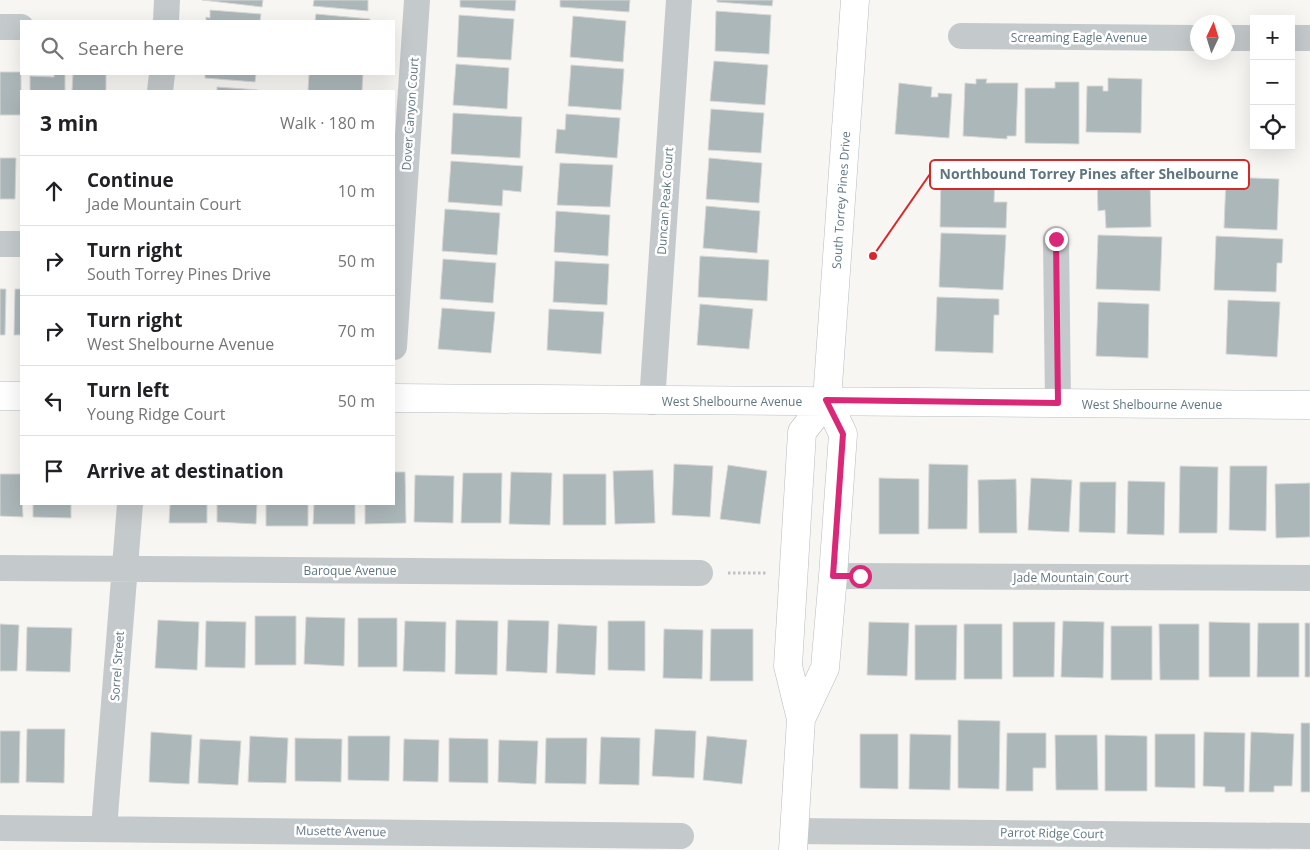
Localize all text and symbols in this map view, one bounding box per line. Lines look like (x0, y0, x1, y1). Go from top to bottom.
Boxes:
north arrow (1190, 15, 1235, 60)
map controls (1250, 15, 1295, 150)
button: + (1250, 15, 1295, 60)
search box (20, 20, 395, 75)
street label: Screaming Eagle Avenue (1011, 29, 1147, 46)
icon: search (38, 34, 66, 62)
text: Search here (78, 35, 184, 61)
street label: Dover Canyon Court (398, 57, 422, 171)
button: − (1250, 60, 1295, 105)
button: locate (1250, 105, 1295, 150)
text: 3 min (40, 109, 98, 137)
text: Walk · 180 m (280, 112, 375, 134)
street label: South Torrey Pines Drive (828, 130, 854, 269)
street label: Duncan Peak Court (653, 147, 677, 255)
callout: Northbound Torrey Pines after Shelbourne (930, 160, 1249, 189)
text: Northbound Torrey Pines after Shelbourne (940, 164, 1238, 183)
text: Continue (87, 167, 174, 193)
icon: ahead (40, 177, 68, 205)
text: 10 m (338, 180, 375, 202)
text: Jade Mountain Court (87, 193, 241, 215)
route end (1045, 228, 1068, 251)
text: Turn right (87, 237, 182, 263)
icon: right (40, 247, 68, 275)
text: 50 m (338, 250, 375, 272)
text: South Torrey Pines Drive (87, 263, 271, 285)
text: Turn right (87, 307, 182, 333)
icon: right (40, 317, 68, 345)
text: 70 m (338, 320, 375, 342)
text: West Shelbourne Avenue (87, 333, 274, 355)
text: Turn left (87, 377, 169, 403)
icon: left (40, 387, 68, 415)
text: 50 m (338, 390, 375, 412)
street label: West Shelbourne Avenue (662, 393, 802, 410)
street label: West Shelbourne Avenue (1082, 396, 1222, 413)
text: Young Ridge Court (87, 403, 225, 425)
icon: arrive (40, 457, 68, 485)
text: Arrive at destination (87, 458, 284, 484)
street label: Baroque Avenue (304, 562, 397, 579)
route start (849, 565, 872, 588)
street label: Jade Mountain Court (1012, 569, 1129, 586)
street label: Sorrel Street (106, 630, 128, 702)
street label: Musette Avenue (295, 822, 387, 840)
street label: Parrot Ridge Court (1000, 824, 1104, 842)

